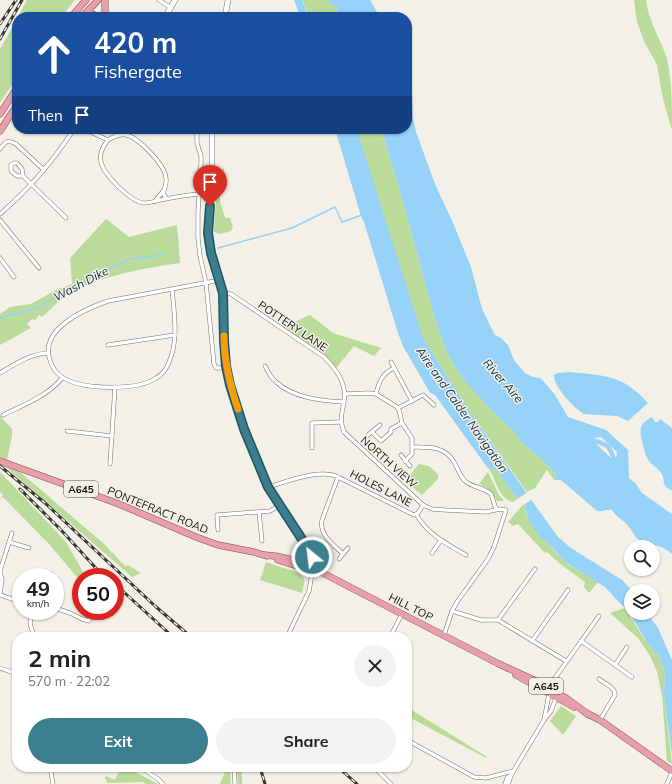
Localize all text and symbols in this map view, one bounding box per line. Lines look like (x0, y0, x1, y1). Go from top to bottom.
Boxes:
text: 420 m (94, 25, 177, 60)
icon: ahead (28, 28, 80, 80)
text: Fishergate (94, 60, 182, 83)
icon: arrive (71, 104, 93, 126)
text: Then (28, 106, 63, 125)
pin (193, 165, 227, 206)
icon: arrive (199, 171, 221, 193)
water label: Wash Dike (51, 263, 111, 304)
street label: POTTERY LANE (256, 298, 330, 354)
water label: Aire and Calder Navigation (413, 343, 512, 476)
water label: River Aire (480, 355, 527, 406)
street label: NORTH VIEW (358, 433, 420, 491)
street label: HOLES LANE (348, 466, 414, 510)
road number: A645 (64, 481, 98, 497)
street label: PONTEFRACT ROAD (105, 483, 211, 537)
position arrow (291, 536, 333, 578)
map controls (624, 540, 660, 620)
button: search (624, 540, 660, 576)
speed limit sign: 50 (72, 568, 124, 620)
text: 49 (26, 576, 50, 601)
button: layers (624, 584, 660, 620)
street label: HILL TOP (386, 590, 436, 624)
text: km/h (27, 597, 49, 610)
text: 2 min (28, 643, 91, 673)
button: close (354, 645, 396, 687)
text: 570 m · 22:02 (28, 673, 110, 689)
road number: A645 (529, 678, 563, 694)
button: Exit (28, 718, 208, 764)
button: Share (216, 718, 396, 764)

